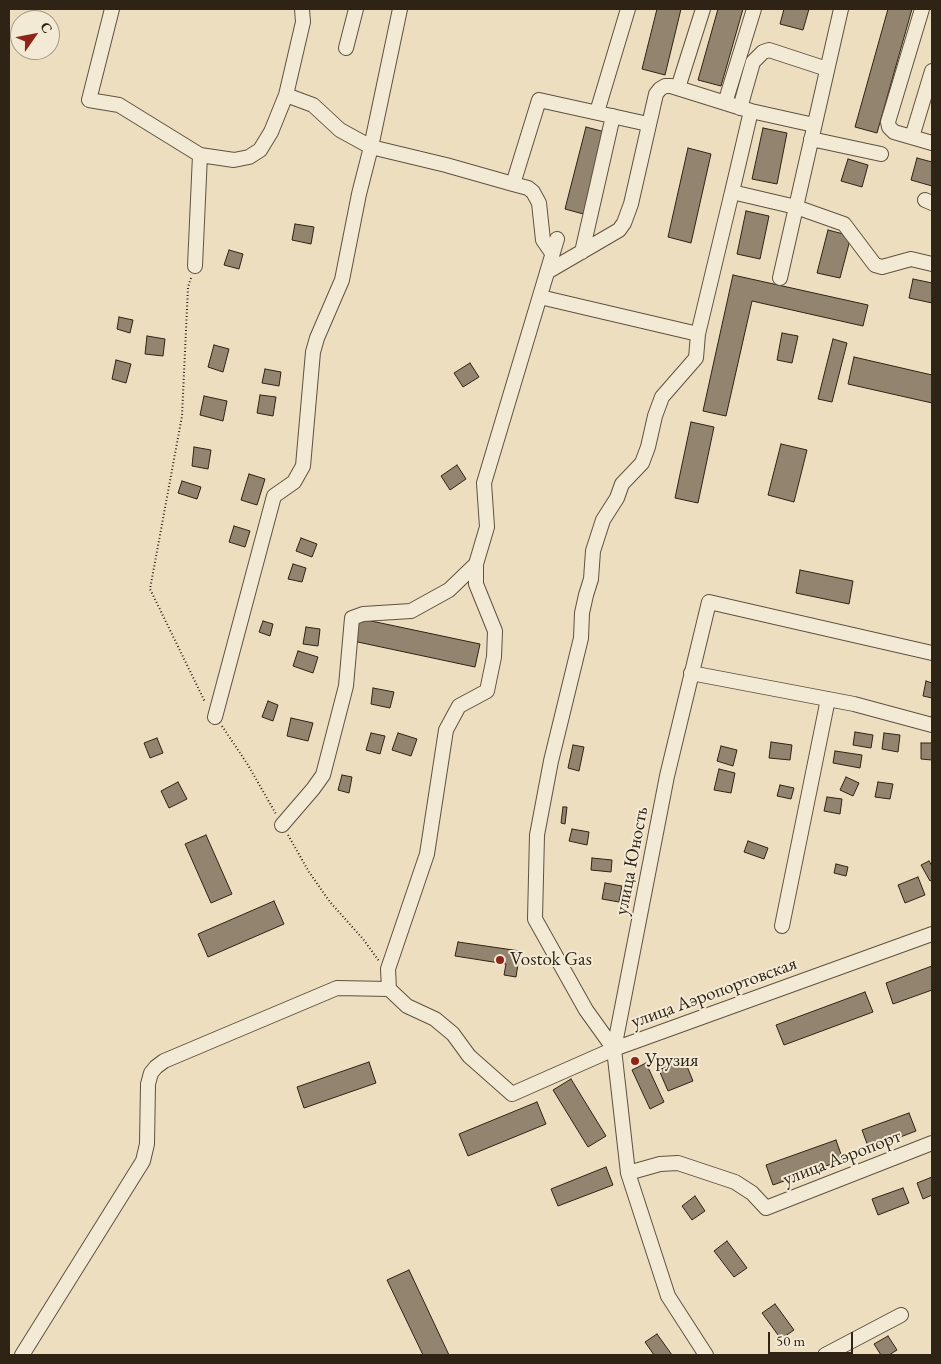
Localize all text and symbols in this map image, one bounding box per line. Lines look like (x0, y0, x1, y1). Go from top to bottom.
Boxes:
north arrow (10, 10, 60, 60)
text: С (36, 18, 57, 36)
street label: улица Юность (610, 805, 654, 917)
place label: Vostok Gas (510, 949, 592, 971)
street label: улица Аэропортовская (628, 952, 800, 1034)
marker: Vostok Gas (494, 954, 506, 966)
place label: Урузия (645, 1050, 699, 1072)
marker: Урузия (629, 1055, 641, 1067)
street label: улица Аэропорт (780, 1125, 904, 1191)
scale bar (771, 1322, 856, 1354)
text: 50 m (776, 1331, 805, 1350)

